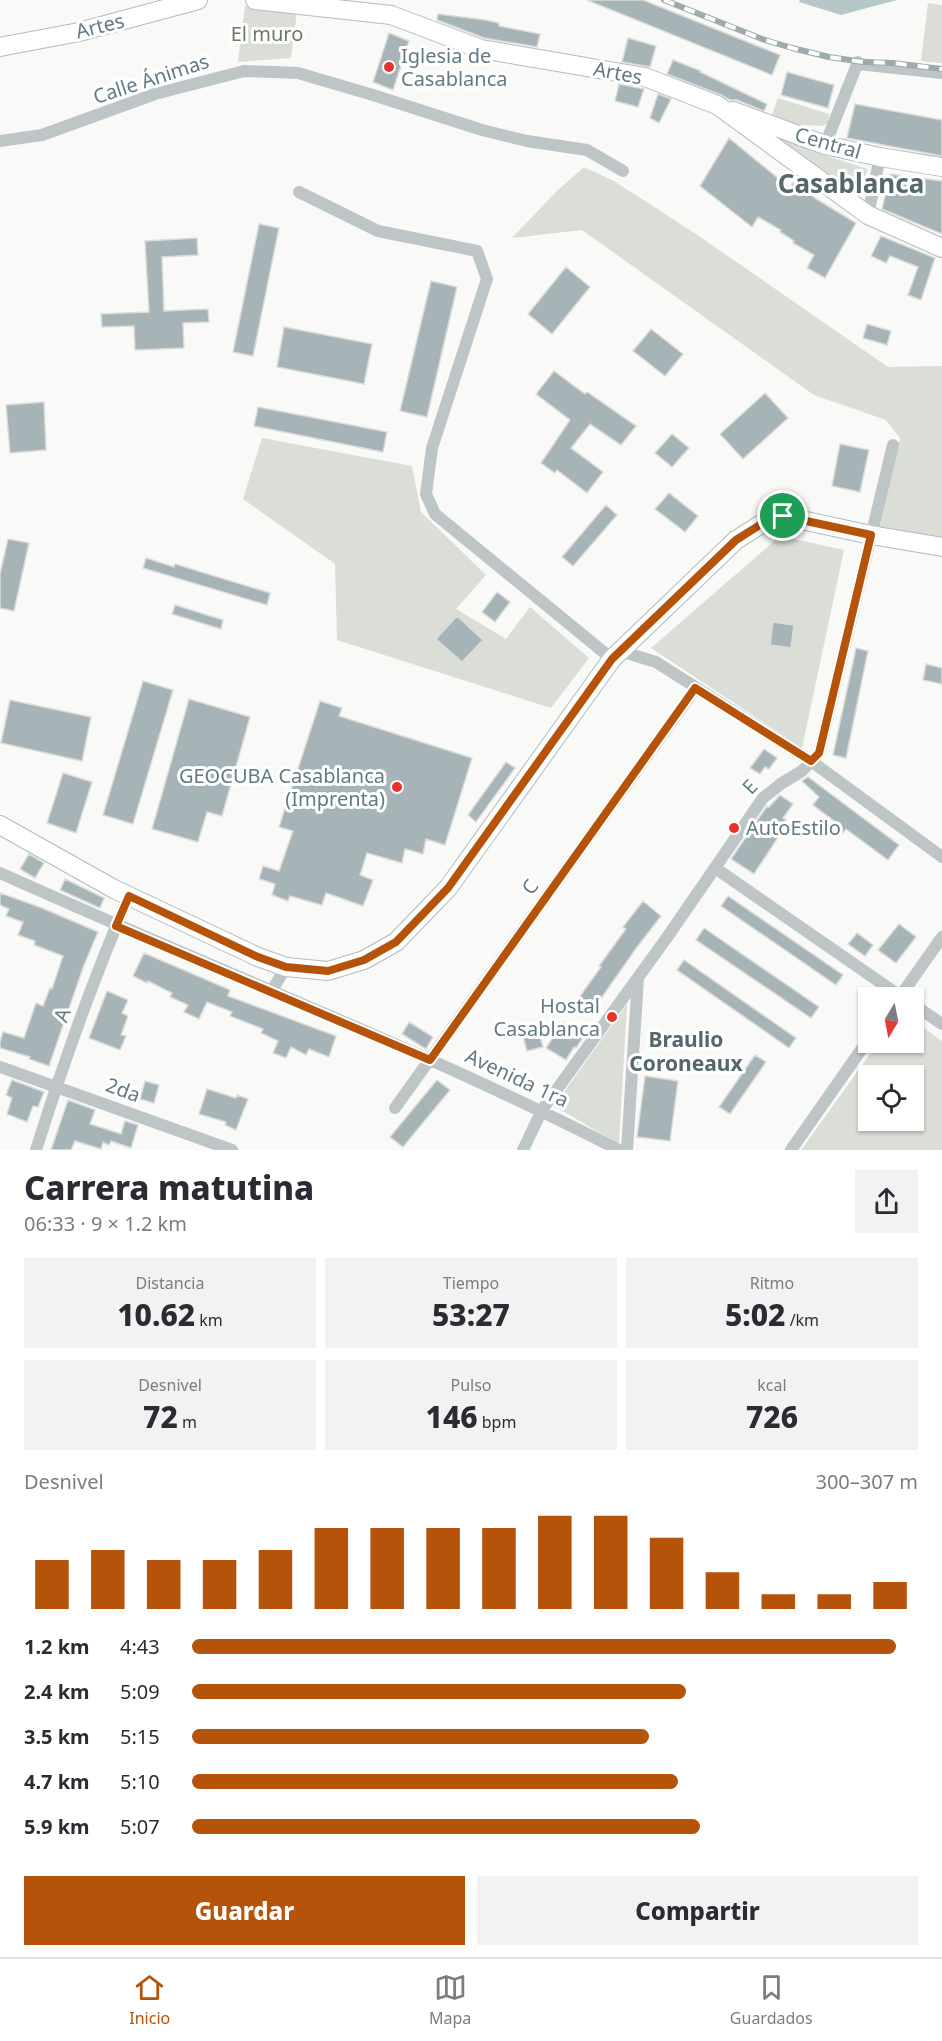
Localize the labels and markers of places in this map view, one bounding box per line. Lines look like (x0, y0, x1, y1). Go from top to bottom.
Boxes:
place label: Iglesia de Casablanca (401, 42, 508, 92)
marker: Iglesia de Casablanca (382, 60, 396, 74)
pin (757, 490, 808, 541)
place label: GEOCUBA Casablanca (Imprenta) (179, 762, 385, 812)
marker: GEOCUBA Casablanca (Imprenta) (390, 780, 404, 794)
place label: AutoEstilo (746, 814, 841, 841)
marker: AutoEstilo (727, 821, 741, 835)
place label: Hostal Casablanca (493, 992, 600, 1042)
marker: Hostal Casablanca (605, 1010, 619, 1024)

